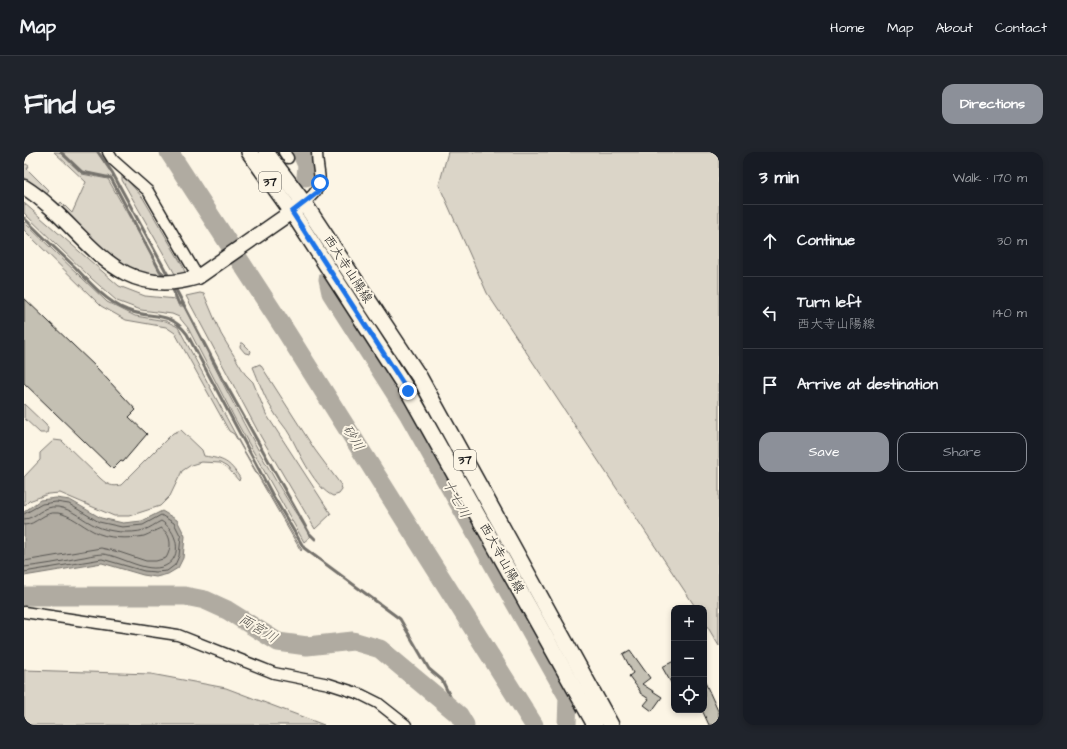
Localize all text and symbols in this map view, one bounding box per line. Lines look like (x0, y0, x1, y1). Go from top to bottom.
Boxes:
text: Map (20, 14, 56, 41)
text: Home (830, 18, 865, 38)
text: Map (887, 18, 913, 38)
text: About (935, 18, 973, 38)
text: Contact (995, 18, 1047, 38)
button: Directions (942, 84, 1043, 124)
text: Find us (24, 85, 115, 124)
text: 3 min (759, 166, 799, 190)
text: Walk · 170 m (953, 169, 1027, 187)
road number: 37 (259, 172, 281, 192)
route start (311, 174, 329, 192)
icon: ahead (759, 230, 781, 252)
text: Continue (797, 230, 855, 251)
street label: 西大寺山陽線 (319, 231, 377, 307)
text: 30 m (997, 232, 1027, 250)
text: Turn left (797, 292, 861, 313)
icon: left (759, 302, 781, 324)
text: 140 m (993, 304, 1027, 322)
text: 西大寺山陽線 (797, 315, 875, 333)
icon: arrive (759, 374, 781, 396)
text: Arrive at destination (797, 374, 938, 395)
route end (399, 382, 417, 400)
water label: 砂川 (337, 421, 369, 455)
button: Save (759, 432, 889, 472)
button: Share (897, 432, 1027, 472)
road number: 37 (454, 450, 476, 470)
water label: 十七川 (437, 476, 475, 522)
street label: 西大寺山陽線 (475, 520, 529, 597)
map controls (671, 605, 707, 713)
button: + (671, 605, 707, 641)
water label: 両宮川 (235, 610, 281, 648)
button: − (671, 641, 707, 677)
button: locate (671, 677, 707, 713)

